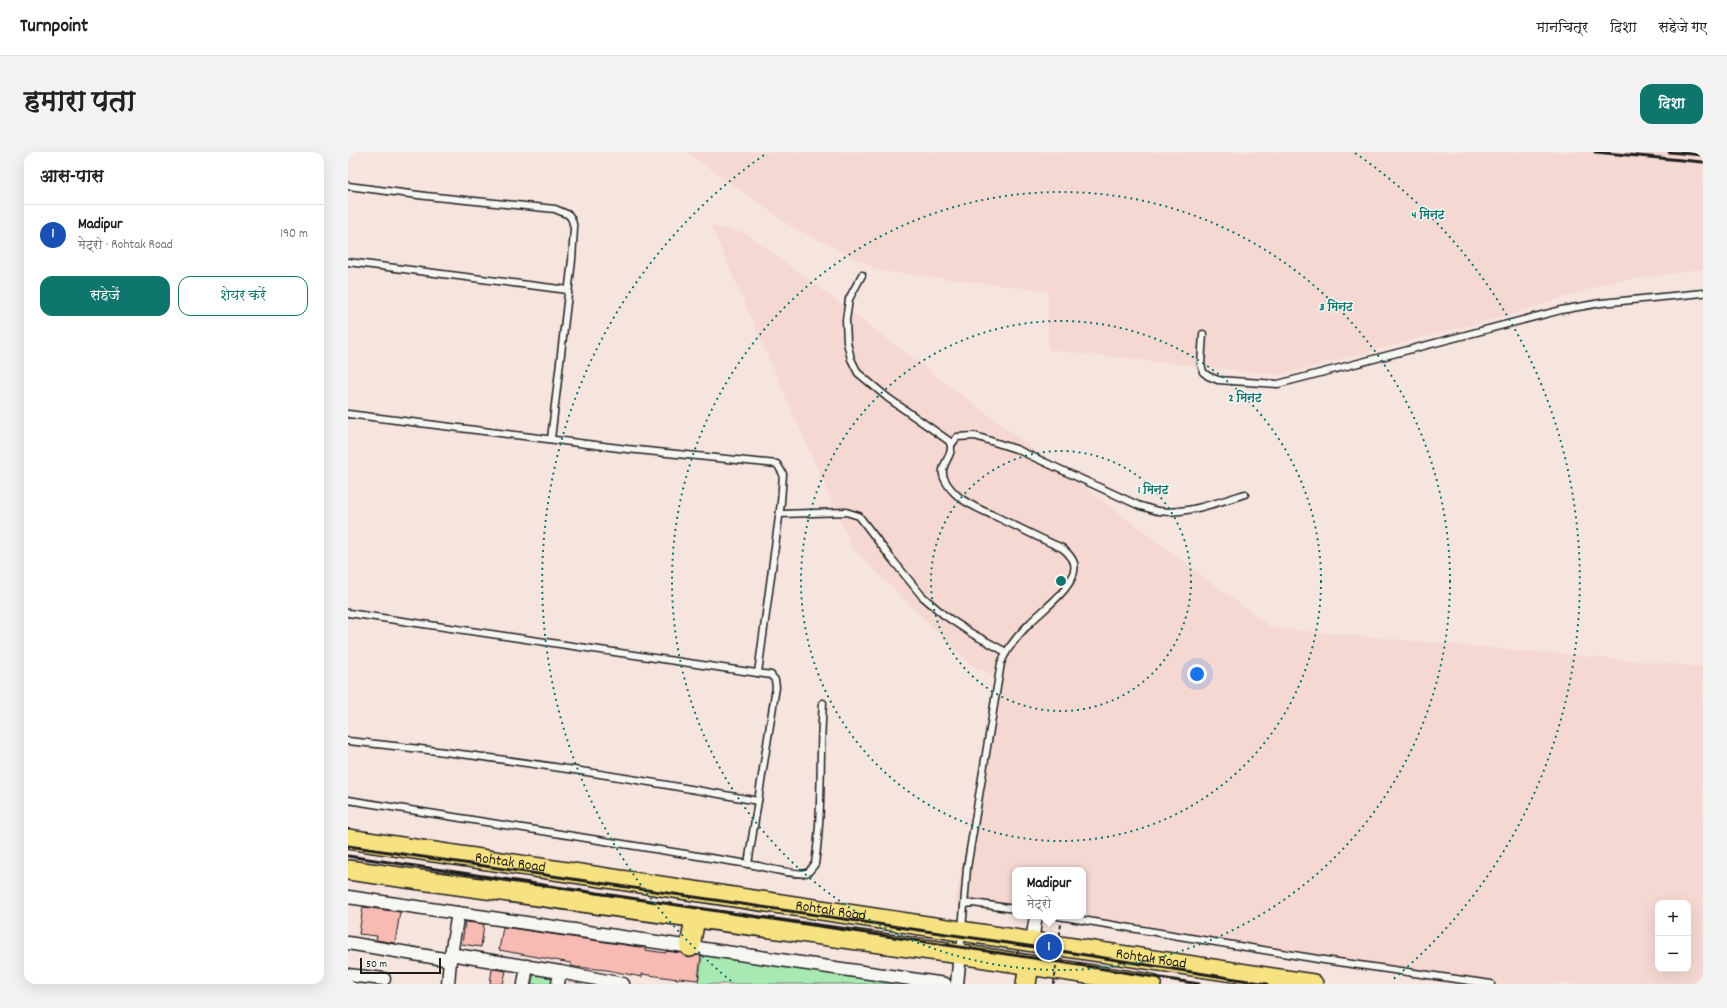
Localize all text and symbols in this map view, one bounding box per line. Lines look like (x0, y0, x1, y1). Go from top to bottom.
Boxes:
text: Turnpoint (20, 14, 88, 41)
text: मानचित्र (1536, 18, 1588, 38)
text: दिशा (1610, 18, 1637, 38)
text: सहेजे गए (1659, 18, 1707, 38)
text: हमारा पता (24, 84, 135, 124)
button: दिशा (1640, 84, 1703, 124)
text: आस-पास (40, 166, 104, 190)
text: 4 मिनट (1412, 206, 1445, 224)
text: Madipur (78, 214, 123, 236)
text: 1 (52, 225, 54, 244)
text: 190 m (280, 225, 308, 244)
text: मेट्रो · Rohtak Road (78, 236, 173, 255)
button: सहेजें (40, 276, 170, 316)
button: शेयर करें (178, 276, 308, 316)
text: 3 मिनट (1319, 298, 1353, 316)
text: 2 मिनट (1228, 389, 1262, 407)
text: 1 मिनट (1138, 481, 1169, 499)
centre of rings (1054, 574, 1068, 588)
your location (1187, 664, 1207, 684)
street label: Rohtak Road (473, 847, 547, 880)
popup (1012, 867, 1086, 919)
text: Madipur (1027, 873, 1071, 895)
street label: Rohtak Road (794, 895, 867, 928)
text: मेट्रो (1027, 895, 1051, 914)
map controls (1655, 900, 1691, 972)
button: + (1655, 900, 1691, 936)
pin: 1 (1036, 932, 1062, 962)
button: − (1655, 936, 1691, 972)
street label: Rohtak Road (1114, 943, 1188, 976)
scale bar (360, 956, 441, 975)
text: 50 m (366, 957, 387, 973)

